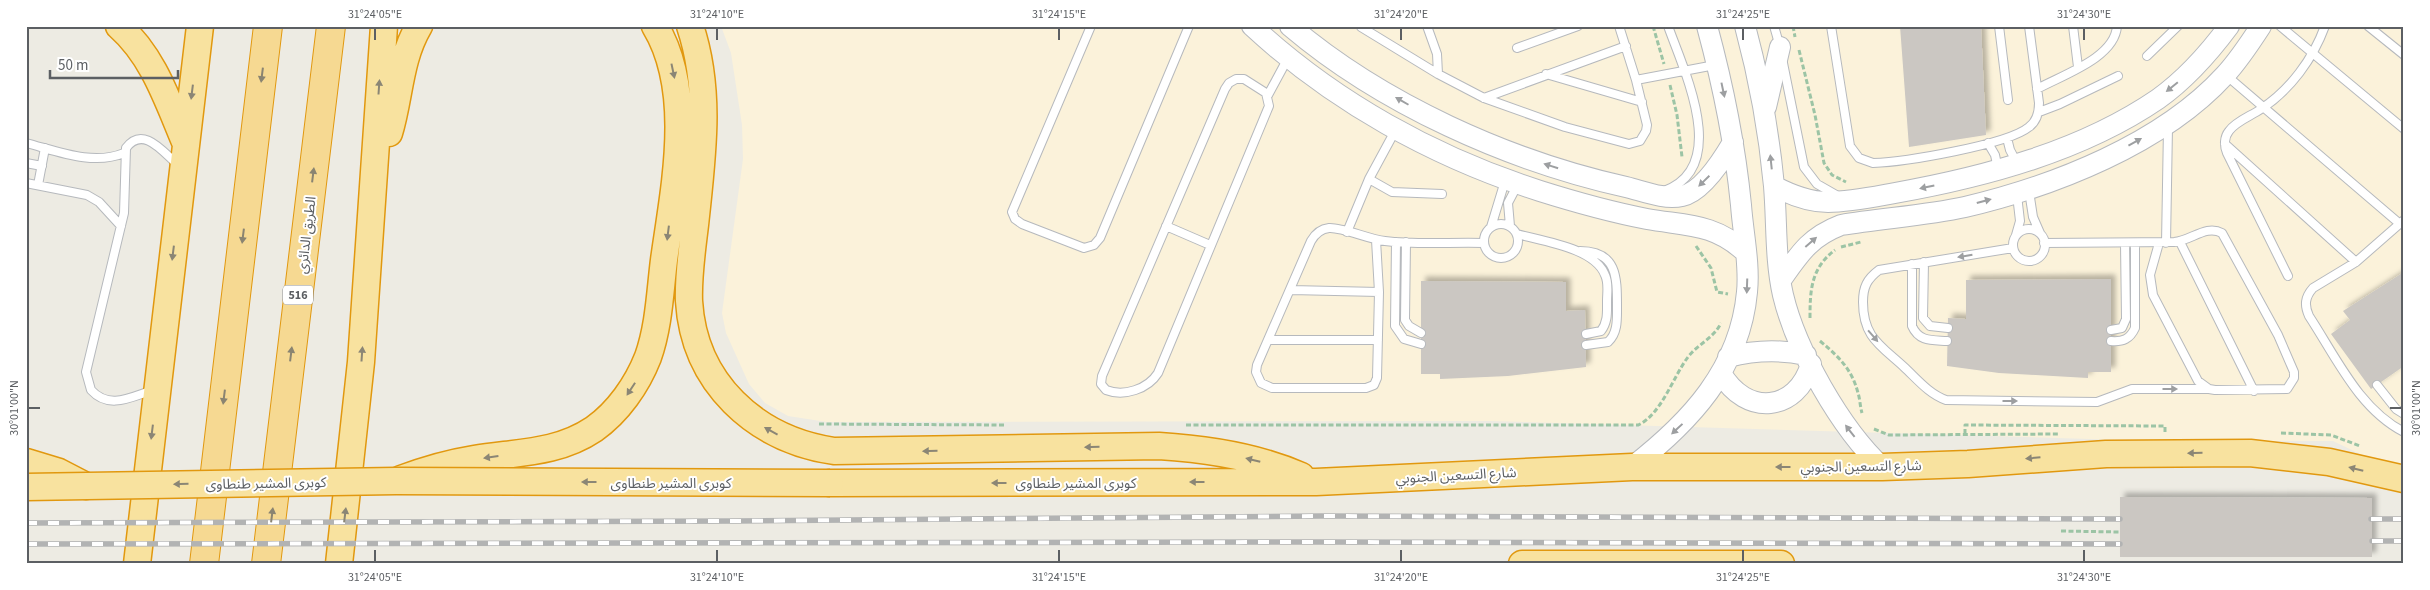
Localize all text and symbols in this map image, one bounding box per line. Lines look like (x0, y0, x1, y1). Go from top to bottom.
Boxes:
text: 31°24'05"E (348, 6, 402, 23)
text: 31°24'10"E (690, 6, 744, 23)
text: 31°24'15"E (1032, 6, 1086, 23)
text: 31°24'20"E (1374, 6, 1428, 23)
text: 31°24'25"E (1716, 6, 1770, 23)
text: 31°24'30"E (2057, 6, 2111, 23)
scale bar (50, 48, 178, 80)
text: 50 m (58, 55, 88, 76)
one-way arrow (669, 64, 677, 79)
one-way arrow (258, 67, 266, 83)
one-way arrow (375, 79, 383, 95)
one-way arrow (2166, 82, 2179, 93)
one-way arrow (1719, 83, 1727, 98)
one-way arrow (188, 84, 196, 100)
one-way arrow (1396, 96, 1409, 105)
one-way arrow (2128, 138, 2142, 147)
one-way arrow (1767, 154, 1775, 170)
one-way arrow (1543, 162, 1558, 169)
one-way arrow (309, 167, 317, 183)
one-way arrow (1698, 175, 1710, 187)
one-way arrow (1919, 183, 1934, 191)
street label: الطريق الدائري (292, 195, 322, 275)
one-way arrow (1977, 197, 1992, 205)
one-way arrow (664, 225, 672, 241)
one-way arrow (239, 228, 247, 244)
one-way arrow (1804, 236, 1817, 247)
one-way arrow (169, 246, 177, 262)
one-way arrow (1957, 252, 1973, 260)
one-way arrow (1743, 278, 1751, 294)
road number: 516 (283, 286, 313, 304)
one-way arrow (1867, 330, 1878, 343)
one-way arrow (358, 345, 366, 361)
one-way arrow (287, 346, 295, 362)
text: 30°01'00"N (6, 380, 23, 436)
text: 30°01'00"N (2408, 380, 2425, 436)
one-way arrow (626, 382, 635, 396)
one-way arrow (2162, 385, 2178, 393)
one-way arrow (220, 390, 228, 406)
one-way arrow (2002, 397, 2018, 405)
one-way arrow (1672, 423, 1684, 435)
one-way arrow (1844, 424, 1855, 437)
one-way arrow (148, 425, 156, 441)
one-way arrow (763, 427, 778, 435)
one-way arrow (1084, 443, 1100, 451)
one-way arrow (921, 447, 937, 455)
one-way arrow (2187, 449, 2203, 457)
one-way arrow (483, 453, 499, 461)
one-way arrow (2024, 454, 2040, 462)
one-way arrow (1246, 456, 1261, 464)
street label: شارع التسعين الجنوبي (1800, 456, 1922, 478)
street label: شارع التسعين الجنوبي (1395, 463, 1517, 489)
one-way arrow (1775, 463, 1791, 471)
one-way arrow (2348, 465, 2363, 473)
street label: كوبرى المشير طنطاوى (205, 473, 327, 495)
street label: كوبرى المشير طنطاوى (611, 474, 732, 494)
street label: كوبرى المشير طنطاوى (1016, 474, 1137, 494)
one-way arrow (581, 478, 597, 486)
one-way arrow (1189, 478, 1205, 486)
one-way arrow (991, 479, 1007, 487)
one-way arrow (173, 480, 189, 488)
one-way arrow (268, 507, 276, 523)
one-way arrow (341, 507, 349, 523)
text: 31°24'05"E (348, 569, 402, 586)
text: 31°24'10"E (690, 569, 744, 586)
text: 31°24'15"E (1032, 569, 1086, 586)
text: 31°24'20"E (1374, 569, 1428, 586)
text: 31°24'25"E (1716, 569, 1770, 586)
text: 31°24'30"E (2057, 569, 2111, 586)

